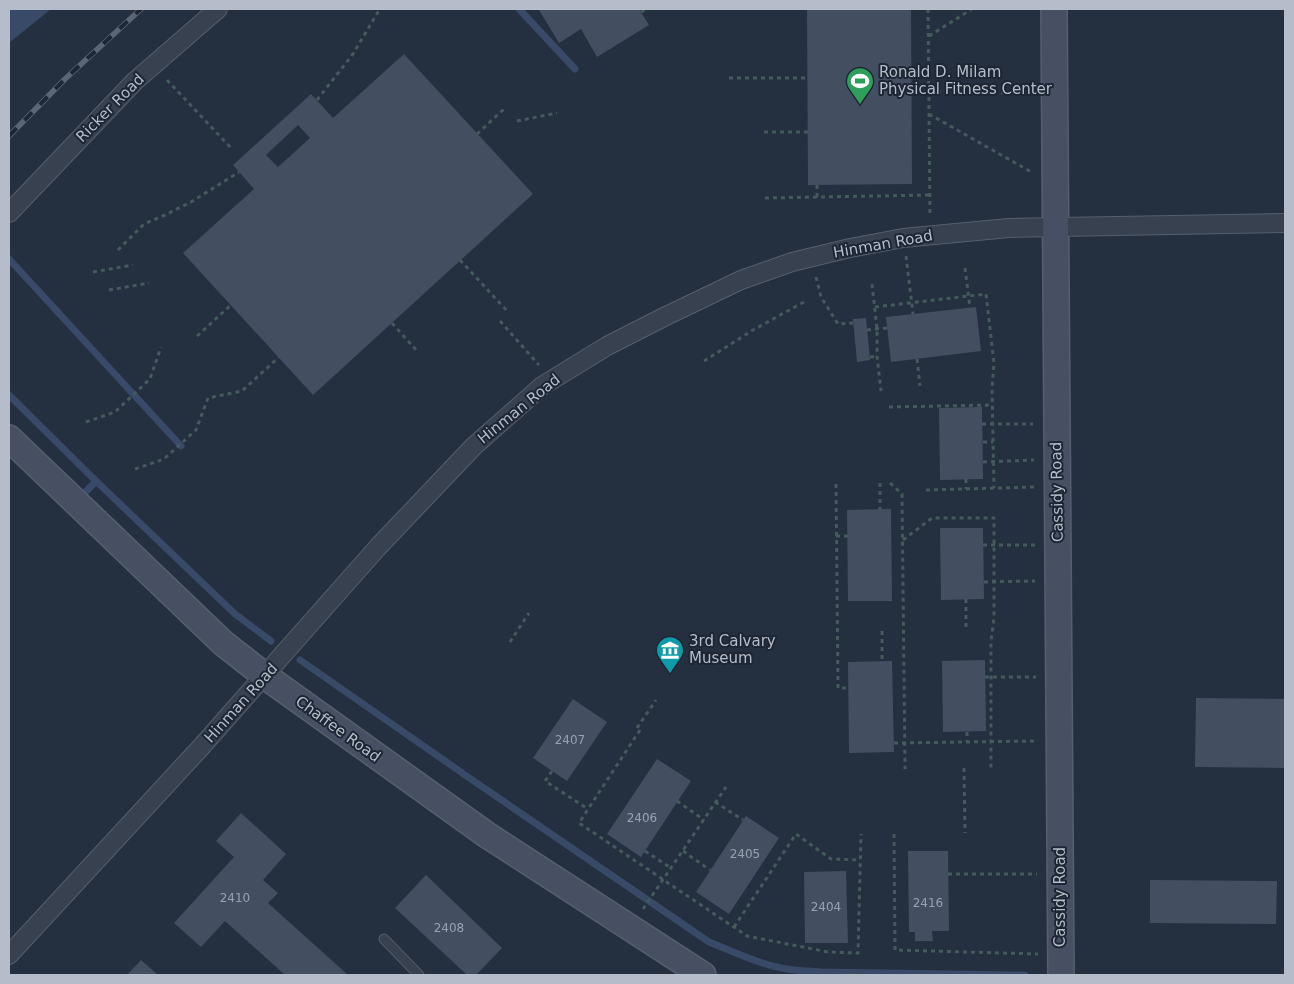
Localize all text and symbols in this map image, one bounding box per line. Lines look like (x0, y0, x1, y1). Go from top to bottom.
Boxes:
place label: Ronald D. Milam Physical Fitness Center (879, 63, 1053, 98)
sports icon: Ronald D. Milam Physical Fitness Center (845, 66, 875, 105)
street label: Ricker Road (72, 70, 148, 146)
street label: Hinman Road (832, 226, 934, 262)
street label: Hinman Road (474, 370, 564, 448)
street label: Cassidy Road (1047, 442, 1067, 542)
place label: 3rd Calvary Museum (689, 632, 776, 667)
museum icon: 3rd Calvary Museum (655, 635, 685, 674)
street label: Hinman Road (201, 660, 281, 746)
street label: Chaffee Road (292, 692, 384, 766)
house number: 2407 (555, 733, 585, 747)
house number: 2406 (627, 811, 657, 825)
house number: 2405 (730, 847, 760, 861)
street label: Cassidy Road (1051, 847, 1069, 947)
house number: 2410 (220, 891, 250, 905)
house number: 2416 (913, 896, 943, 910)
house number: 2404 (811, 900, 841, 914)
house number: 2408 (434, 921, 464, 935)

